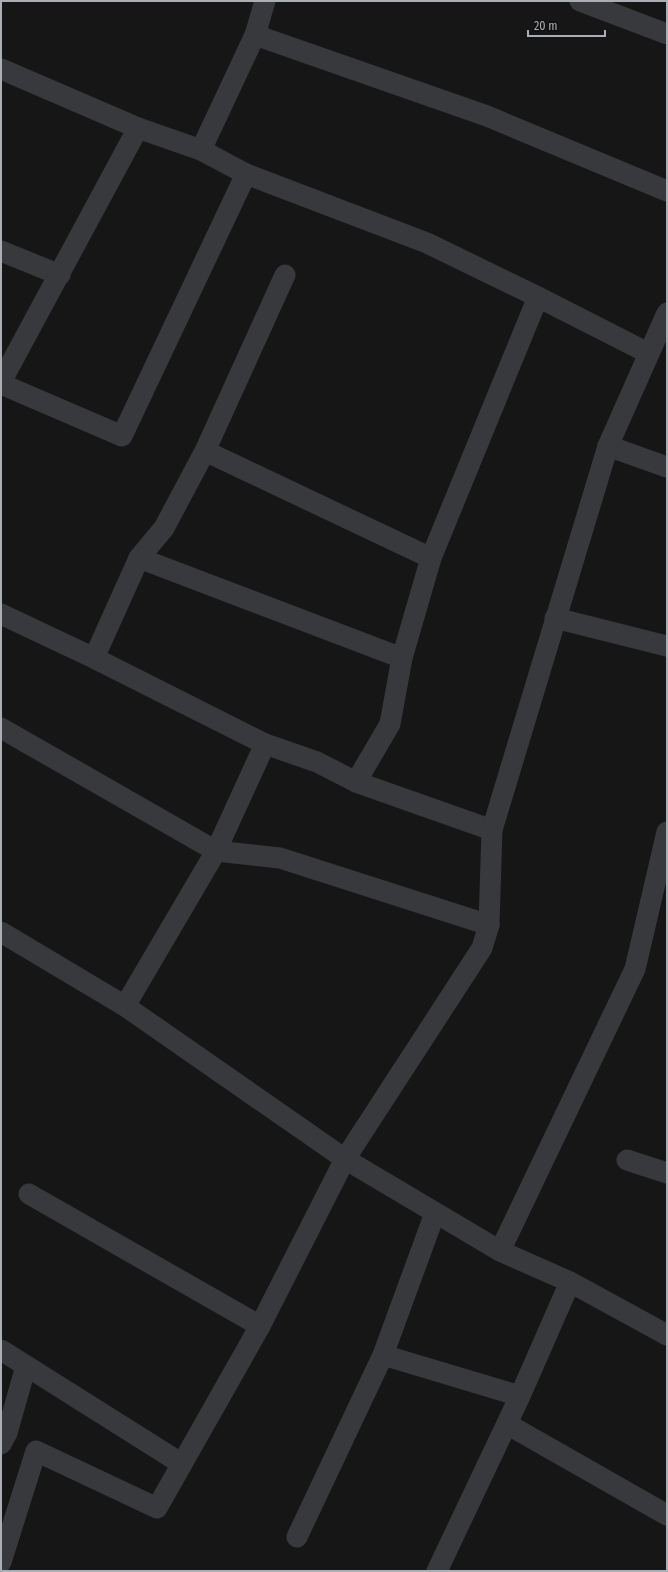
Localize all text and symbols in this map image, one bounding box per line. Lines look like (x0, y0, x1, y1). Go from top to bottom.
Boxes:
scale bar (528, 12, 605, 38)
text: 20 m (534, 19, 558, 33)

